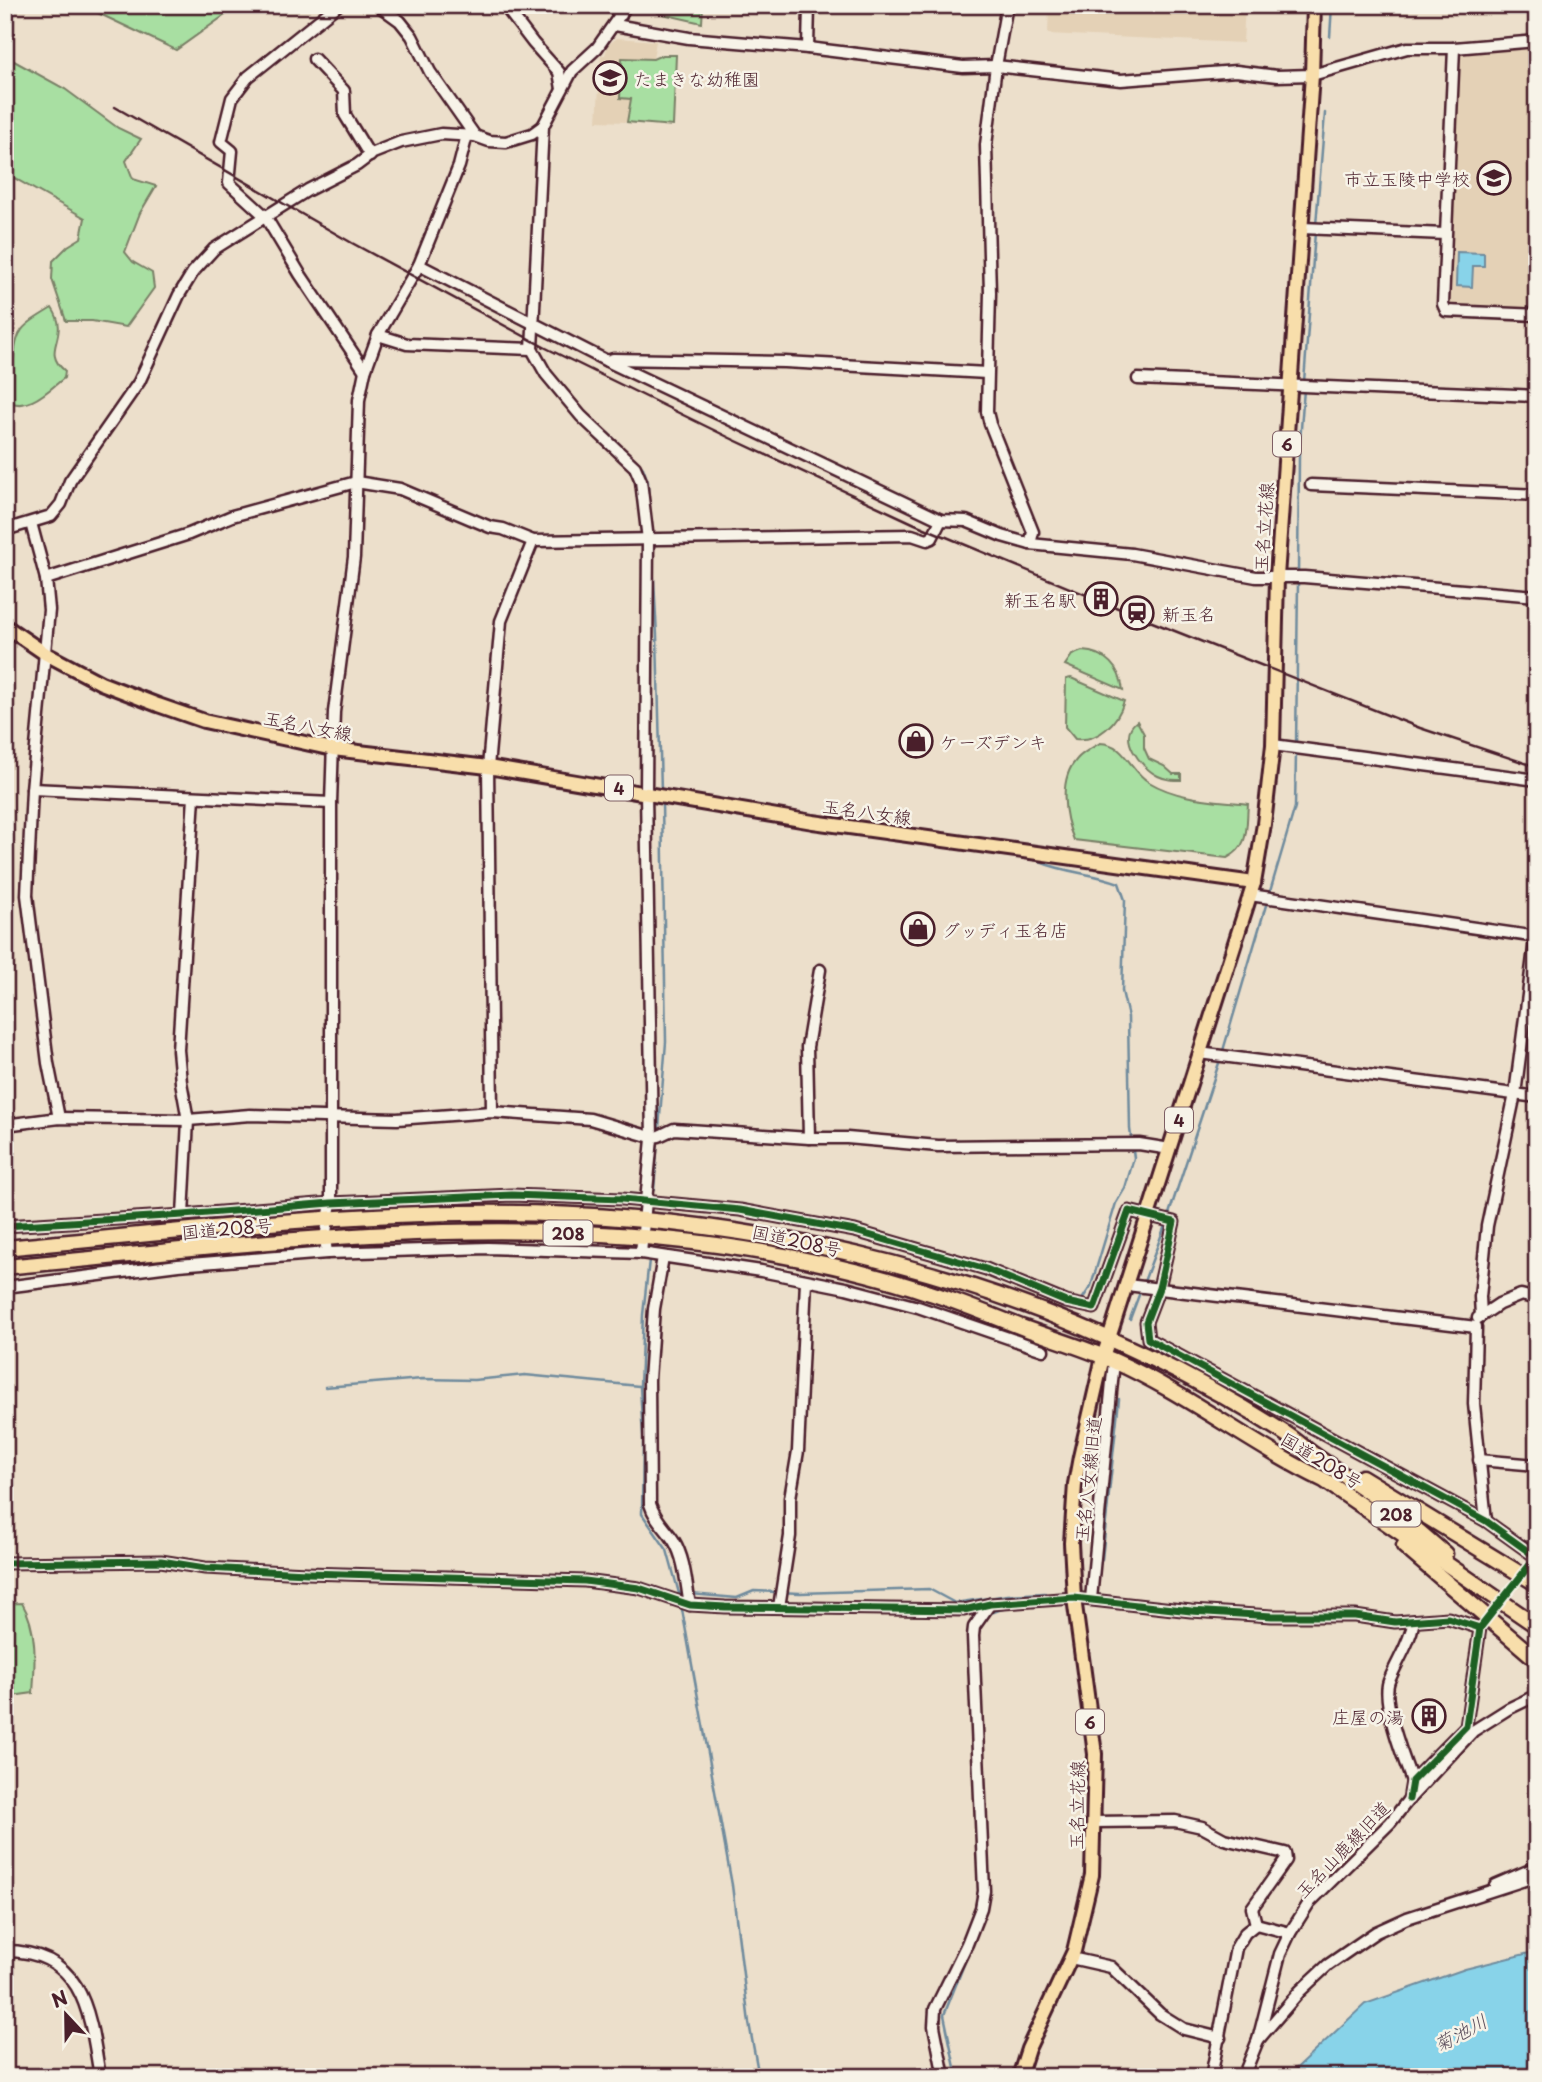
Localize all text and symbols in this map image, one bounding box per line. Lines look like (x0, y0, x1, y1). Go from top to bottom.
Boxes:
school or university icon: たまきな幼稚園 (591, 59, 629, 97)
place label: たまきな幼稚園 (634, 65, 760, 92)
school or university icon: 市立玉陵中学校 (1475, 159, 1513, 197)
place label: 市立玉陵中学校 (1344, 165, 1470, 192)
road number: 6 (1273, 432, 1301, 457)
street label: 玉名立花線 (1246, 481, 1280, 573)
building icon: 新玉名駅 (1082, 580, 1120, 618)
place label: 新玉名駅 (1004, 586, 1076, 613)
station icon: 新玉名 (1118, 594, 1156, 632)
place label: 新玉名 (1162, 600, 1216, 627)
street label: 玉名八女線 (261, 703, 355, 747)
shop icon: ケーズデンキ (897, 722, 935, 760)
place label: ケーズデンキ (940, 728, 1047, 755)
road number: 4 (605, 776, 633, 800)
street label: 玉名八女線 (821, 791, 913, 831)
shop icon: グッディ玉名店 (899, 910, 937, 948)
place label: グッディ玉名店 (942, 916, 1068, 943)
road number: 4 (1165, 1108, 1193, 1132)
street label: 国道208号 (180, 1211, 274, 1245)
street label: 国道208号 (749, 1217, 845, 1263)
road number: 208 (544, 1220, 592, 1246)
street label: 玉名八女線旧道 (1067, 1415, 1107, 1543)
street label: 国道208号 (1276, 1425, 1368, 1495)
road number: 208 (1372, 1502, 1420, 1526)
building icon: 庄屋の湯 (1410, 1697, 1448, 1735)
place label: 庄屋の湯 (1332, 1703, 1404, 1730)
road number: 6 (1076, 1710, 1104, 1734)
street label: 玉名立花線 (1062, 1760, 1090, 1850)
street label: 玉名山鹿線旧道 (1289, 1794, 1395, 1904)
north arrow (32, 1980, 102, 2050)
text: N (47, 1983, 71, 2014)
water label: 菊池川 (1428, 2006, 1492, 2058)

